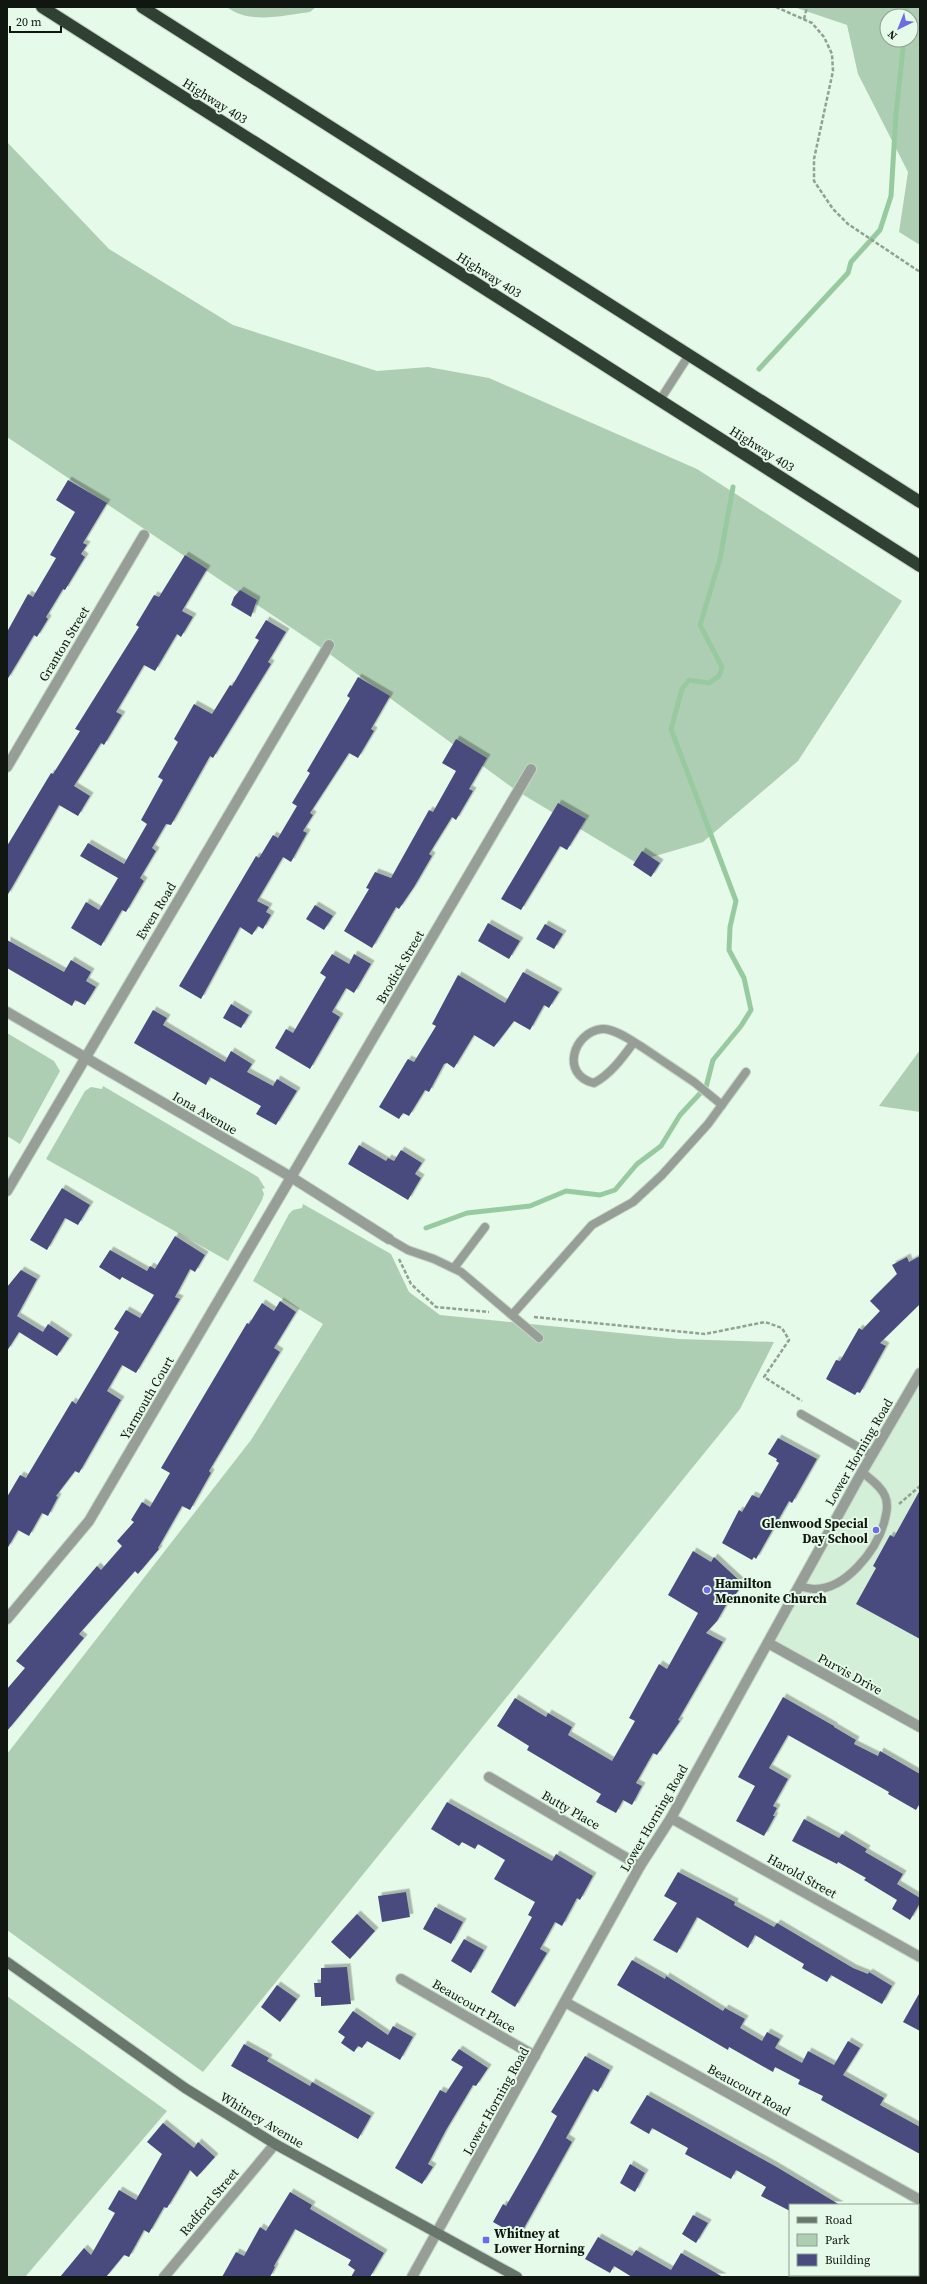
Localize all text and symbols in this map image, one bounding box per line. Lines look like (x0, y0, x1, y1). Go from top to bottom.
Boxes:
scale bar (10, 8, 61, 34)
north arrow (879, 8, 919, 48)
text: 20 m (16, 14, 42, 30)
text: N (884, 27, 901, 43)
street label: Highway 403 (179, 74, 251, 128)
street label: Highway 403 (453, 248, 525, 302)
street label: Highway 403 (726, 422, 798, 476)
street label: Granton Street (35, 603, 93, 685)
street label: Ewen Road (132, 879, 180, 943)
street label: Brodick Street (372, 927, 428, 1007)
street label: Iona Avenue (170, 1088, 241, 1139)
street label: Yarmouth Court (116, 1353, 178, 1443)
street label: Lower Horning Road (821, 1395, 897, 1509)
place label: Glenwood Special Day School (762, 1515, 868, 1547)
marker: Glenwood Special Day School (871, 1525, 881, 1535)
place label: Hamilton Mennonite Church (715, 1575, 827, 1607)
marker: Hamilton Mennonite Church (702, 1585, 712, 1595)
street label: Purvis Drive (815, 1649, 886, 1699)
street label: Lower Horning Road (616, 1761, 692, 1875)
street label: Butty Place (539, 1786, 604, 1834)
street label: Harold Street (764, 1850, 840, 1902)
street label: Beaucourt Place (429, 1975, 519, 2037)
street label: Lower Horning Road (459, 2043, 533, 2158)
street label: Beaucourt Road (705, 2060, 794, 2120)
street label: Whitney Avenue (217, 2088, 307, 2152)
street label: Radford Street (176, 2164, 243, 2239)
legend (789, 2204, 919, 2276)
text: Road (825, 2212, 852, 2228)
place label: Whitney at Lower Horning (494, 2225, 584, 2257)
text: Park (825, 2232, 850, 2248)
marker: Whitney at Lower Horning (481, 2235, 491, 2245)
text: Building (825, 2252, 870, 2268)

